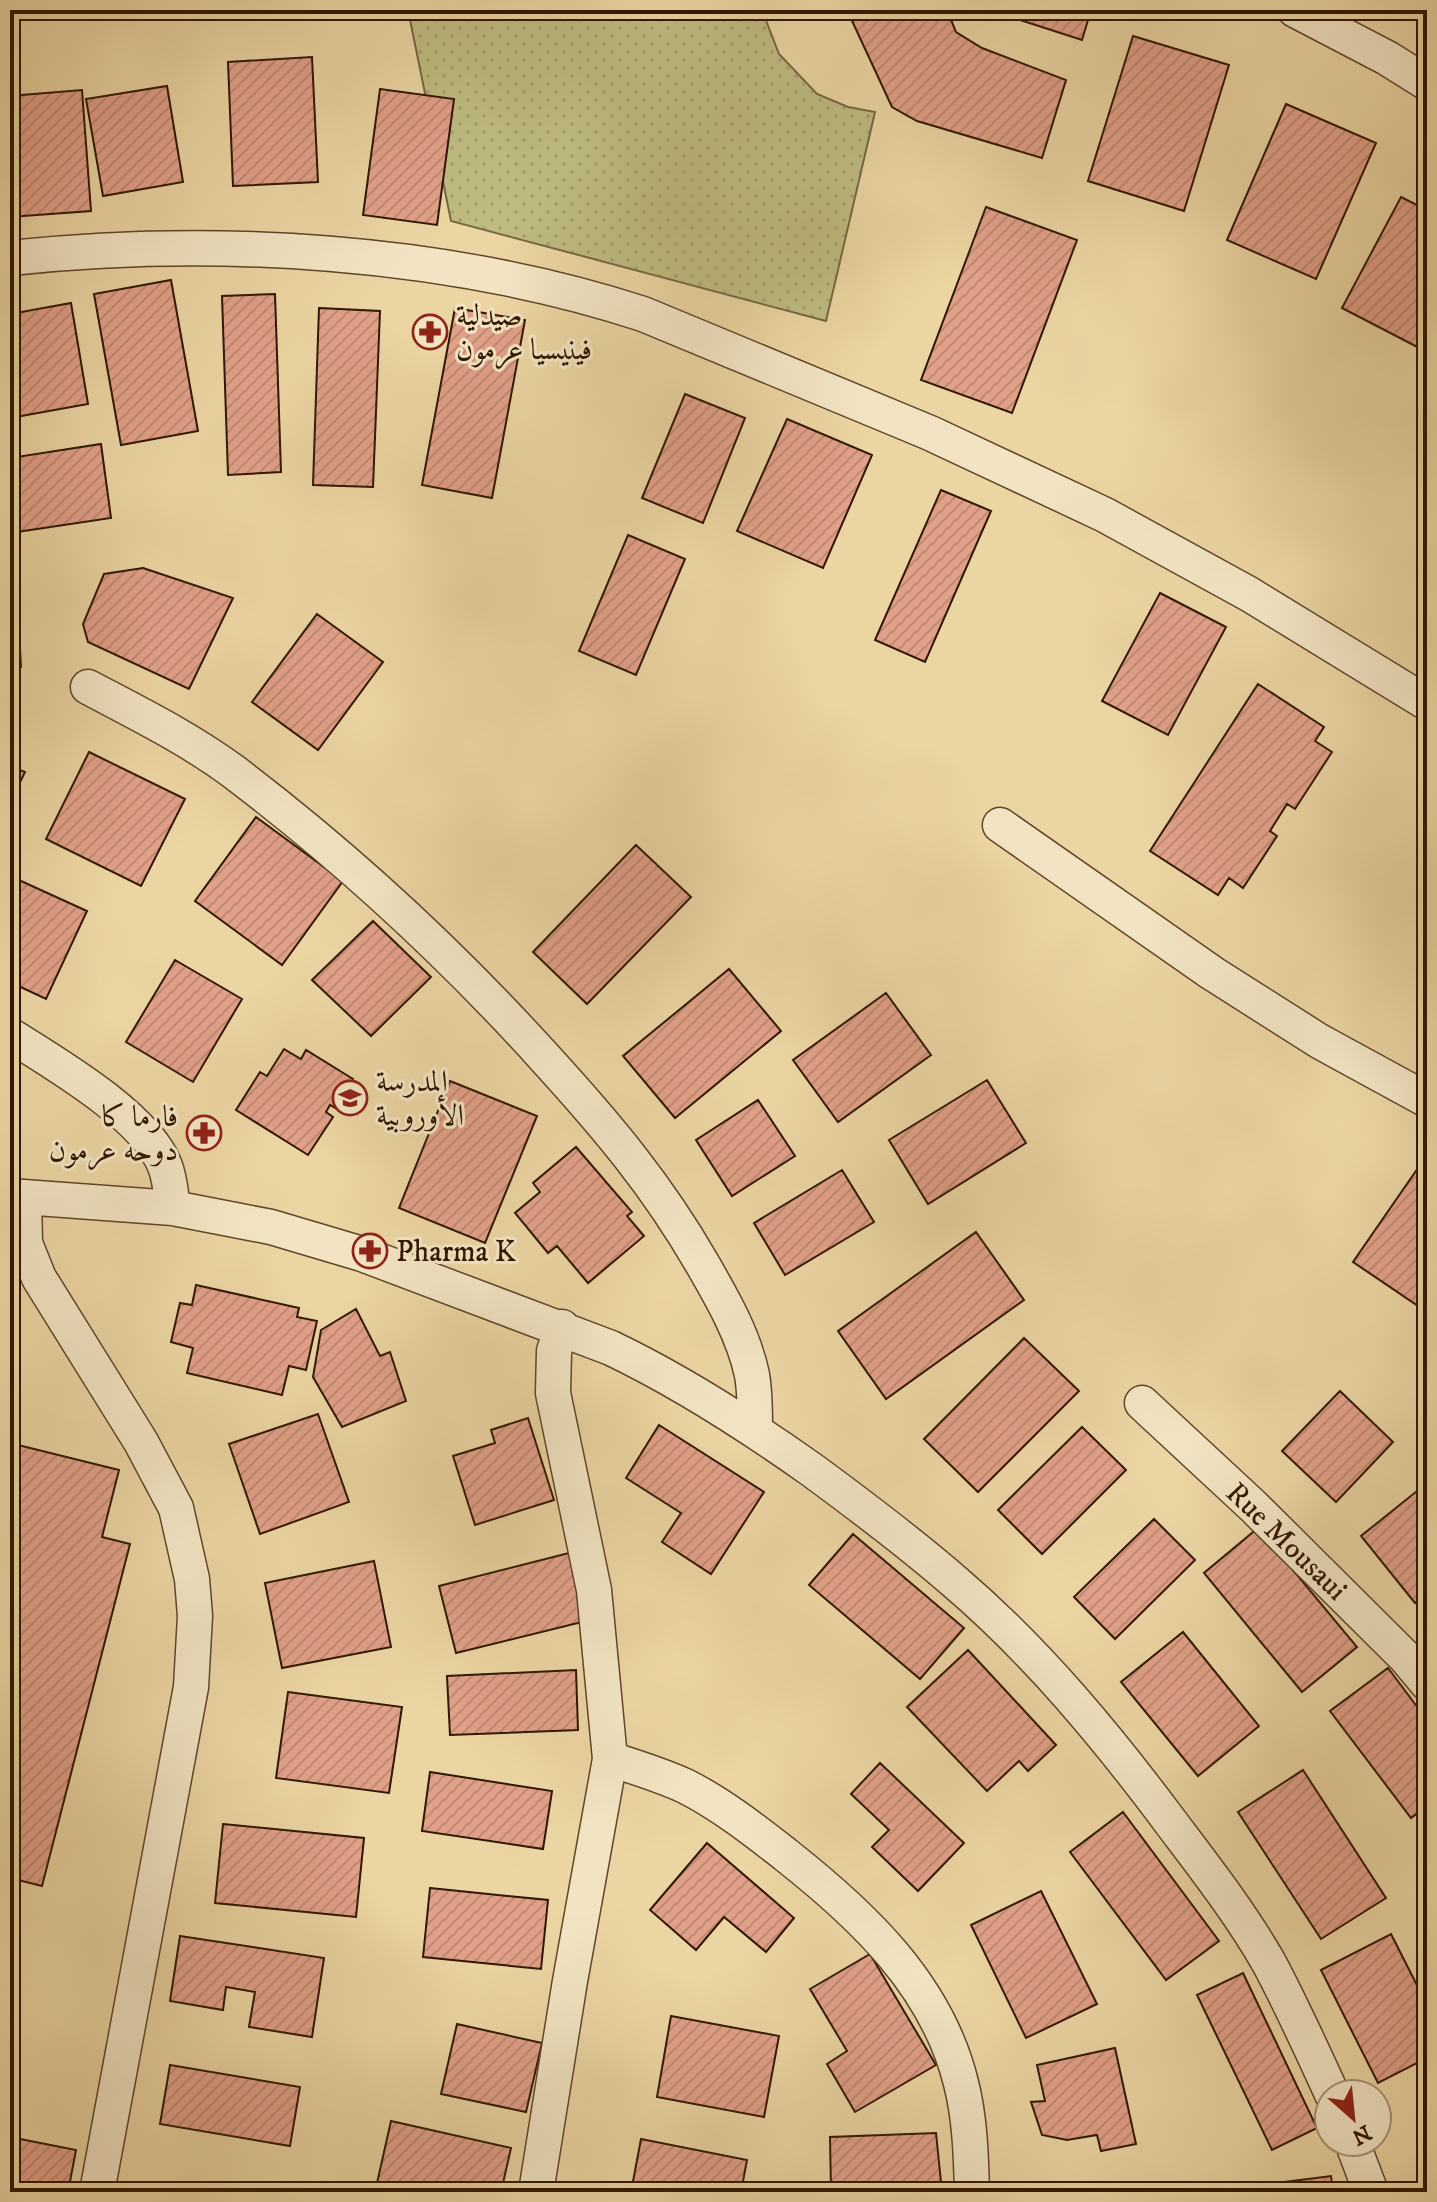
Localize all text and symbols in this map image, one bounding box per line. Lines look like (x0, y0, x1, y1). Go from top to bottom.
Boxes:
place label: صيدلية فينيسيا عرمون (456, 298, 592, 370)
pharmacy icon: صيدلية فينيسيا عرمون (411, 313, 449, 351)
place label: المدرسة الأوروبية (376, 1064, 464, 1135)
school or university icon: المدرسة الأوروبية (331, 1079, 369, 1117)
place label: فارما كا دوحه عرمون (49, 1099, 178, 1171)
pharmacy icon: فارما كا دوحه عرمون (185, 1114, 223, 1152)
pharmacy icon: Pharma K (351, 1232, 389, 1270)
place label: Pharma K (396, 1234, 516, 1271)
street label: Rue Mousaui (1218, 1475, 1354, 1609)
north arrow (1313, 2078, 1393, 2158)
text: N (1347, 2118, 1376, 2151)

